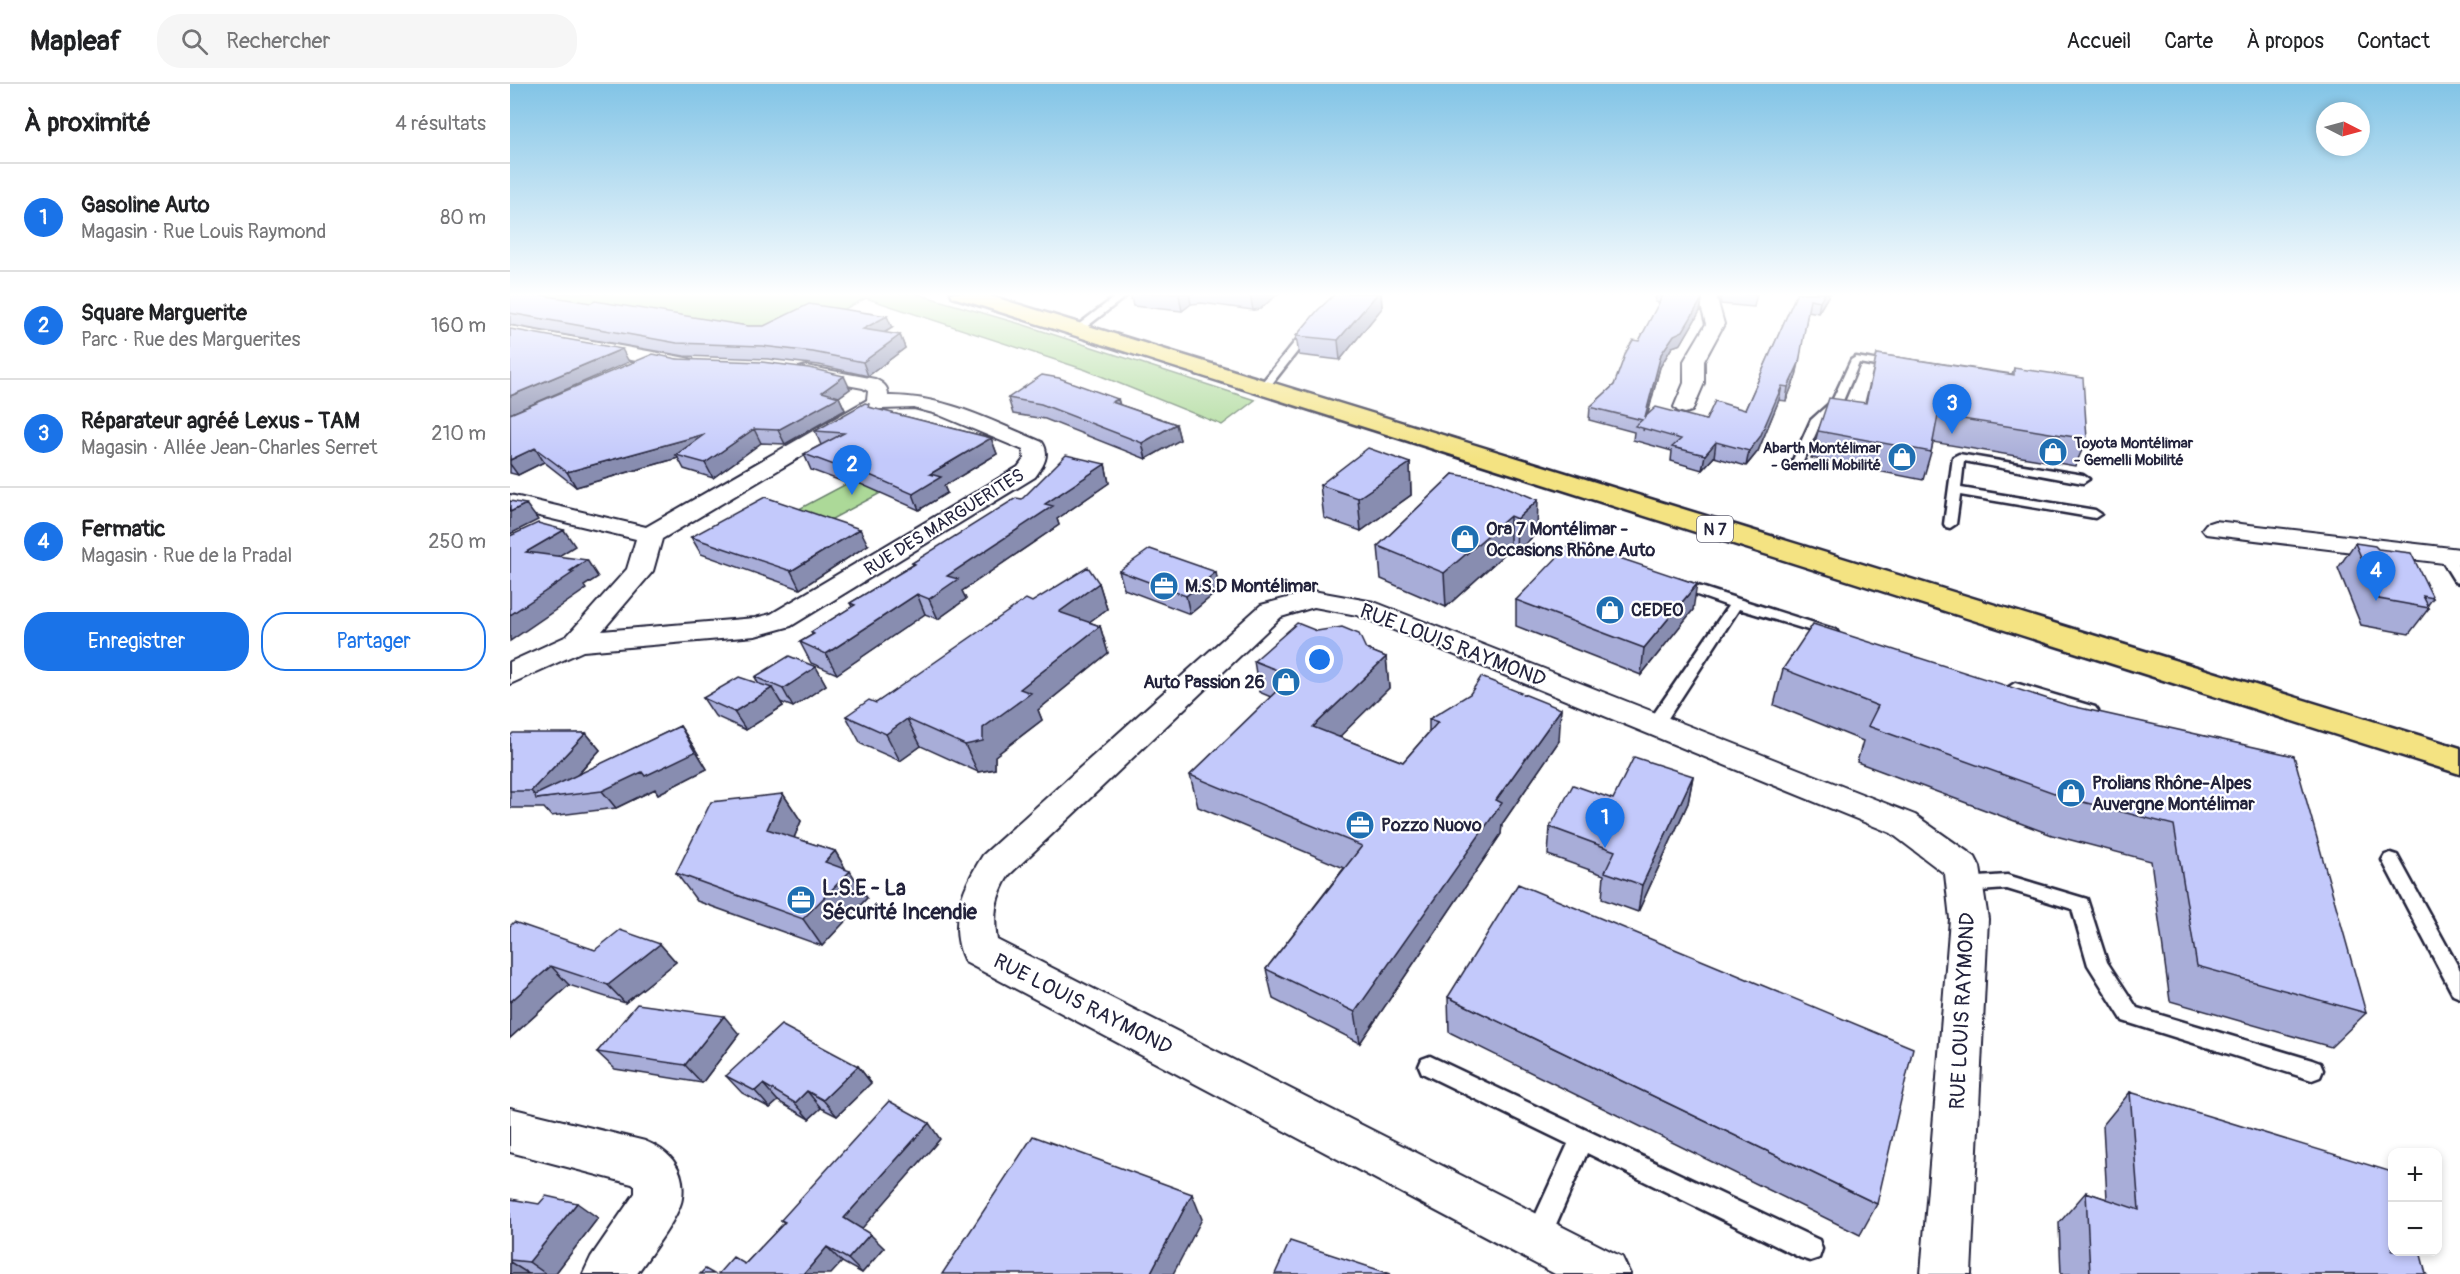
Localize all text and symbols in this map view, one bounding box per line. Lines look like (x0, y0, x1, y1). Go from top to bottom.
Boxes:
search box (157, 14, 577, 68)
text: Mapleaf (30, 24, 121, 59)
icon: search (178, 25, 211, 58)
text: Rechercher (226, 27, 330, 55)
text: Accueil (2067, 28, 2131, 55)
text: Carte (2164, 28, 2213, 55)
text: À propos (2246, 28, 2324, 55)
text: Contact (2357, 28, 2430, 55)
north arrow (2316, 102, 2370, 156)
text: À proximité (24, 107, 151, 139)
text: 4 résultats (395, 111, 486, 136)
text: Gasoline Auto (81, 191, 210, 219)
text: 1 (40, 205, 47, 230)
text: 80 m (440, 205, 486, 230)
text: Magasin · Rue Louis Raymond (81, 219, 326, 244)
text: Square Marguerite (81, 299, 247, 327)
text: 2 (38, 313, 49, 338)
text: 160 m (431, 313, 486, 338)
text: Parc · Rue des Marguerites (81, 327, 300, 352)
pin: 3 (1932, 384, 1972, 434)
text: Réparateur agréé Lexus - TAM (81, 407, 360, 435)
text: 3 (38, 421, 49, 446)
text: 210 m (431, 421, 486, 446)
place label: Toyota Montélimar - Gemelli Mobilité (2073, 434, 2194, 470)
text: Magasin · Allée Jean-Charles Serret (81, 435, 378, 460)
shop icon: Toyota Montélimar - Gemelli Mobilité (2037, 436, 2069, 468)
place label: Abarth Montélimar - Gemelli Mobilité (1763, 439, 1882, 475)
shop icon: Abarth Montélimar - Gemelli Mobilité (1886, 441, 1918, 473)
pin: 2 (832, 446, 872, 495)
street label: RUE DES MARGUERITES (860, 464, 1028, 581)
text: Fermatic (81, 515, 165, 543)
road number: N 7 (1697, 516, 1733, 542)
place label: Ora 7 Montélimar - Occasions Rhône Auto (1486, 518, 1656, 562)
shop icon: Ora 7 Montélimar - Occasions Rhône Auto (1449, 523, 1481, 555)
text: 4 (38, 529, 49, 554)
text: 250 m (428, 529, 486, 554)
text: Magasin · Rue de la Pradal (81, 543, 292, 568)
pin: 4 (2356, 552, 2396, 601)
office icon: M.S.D Montélimar (1148, 570, 1180, 602)
place label: M.S.D Montélimar (1185, 575, 1319, 598)
shop icon: CEDEO (1594, 594, 1626, 626)
street label: RUE LOUIS RAYMOND (1356, 598, 1550, 693)
place label: CEDEO (1631, 599, 1684, 622)
button: Enregistrer (24, 612, 249, 671)
button: Partager (261, 612, 486, 671)
your location (1305, 645, 1334, 674)
shop icon: Auto Passion 26 (1270, 666, 1302, 698)
place label: Auto Passion 26 (1143, 671, 1265, 694)
place label: Prolians Rhône-Alpes Auvergne Montélimar (2092, 772, 2255, 816)
shop icon: Prolians Rhône-Alpes Auvergne Montélimar (2055, 777, 2087, 809)
pin: 1 (1586, 798, 1624, 848)
office icon: Pozzo Nuovo (1344, 809, 1376, 841)
place label: Pozzo Nuovo (1381, 814, 1482, 837)
place label: L.S.E - La Sécurité Incendie (822, 875, 977, 926)
office icon: L.S.E - La Sécurité Incendie (785, 884, 817, 916)
street label: RUE LOUIS RAYMOND (1944, 912, 1981, 1110)
street label: RUE LOUIS RAYMOND (989, 948, 1177, 1061)
map controls (2388, 1148, 2442, 1256)
button: + (2388, 1148, 2442, 1202)
button: − (2388, 1202, 2442, 1256)

